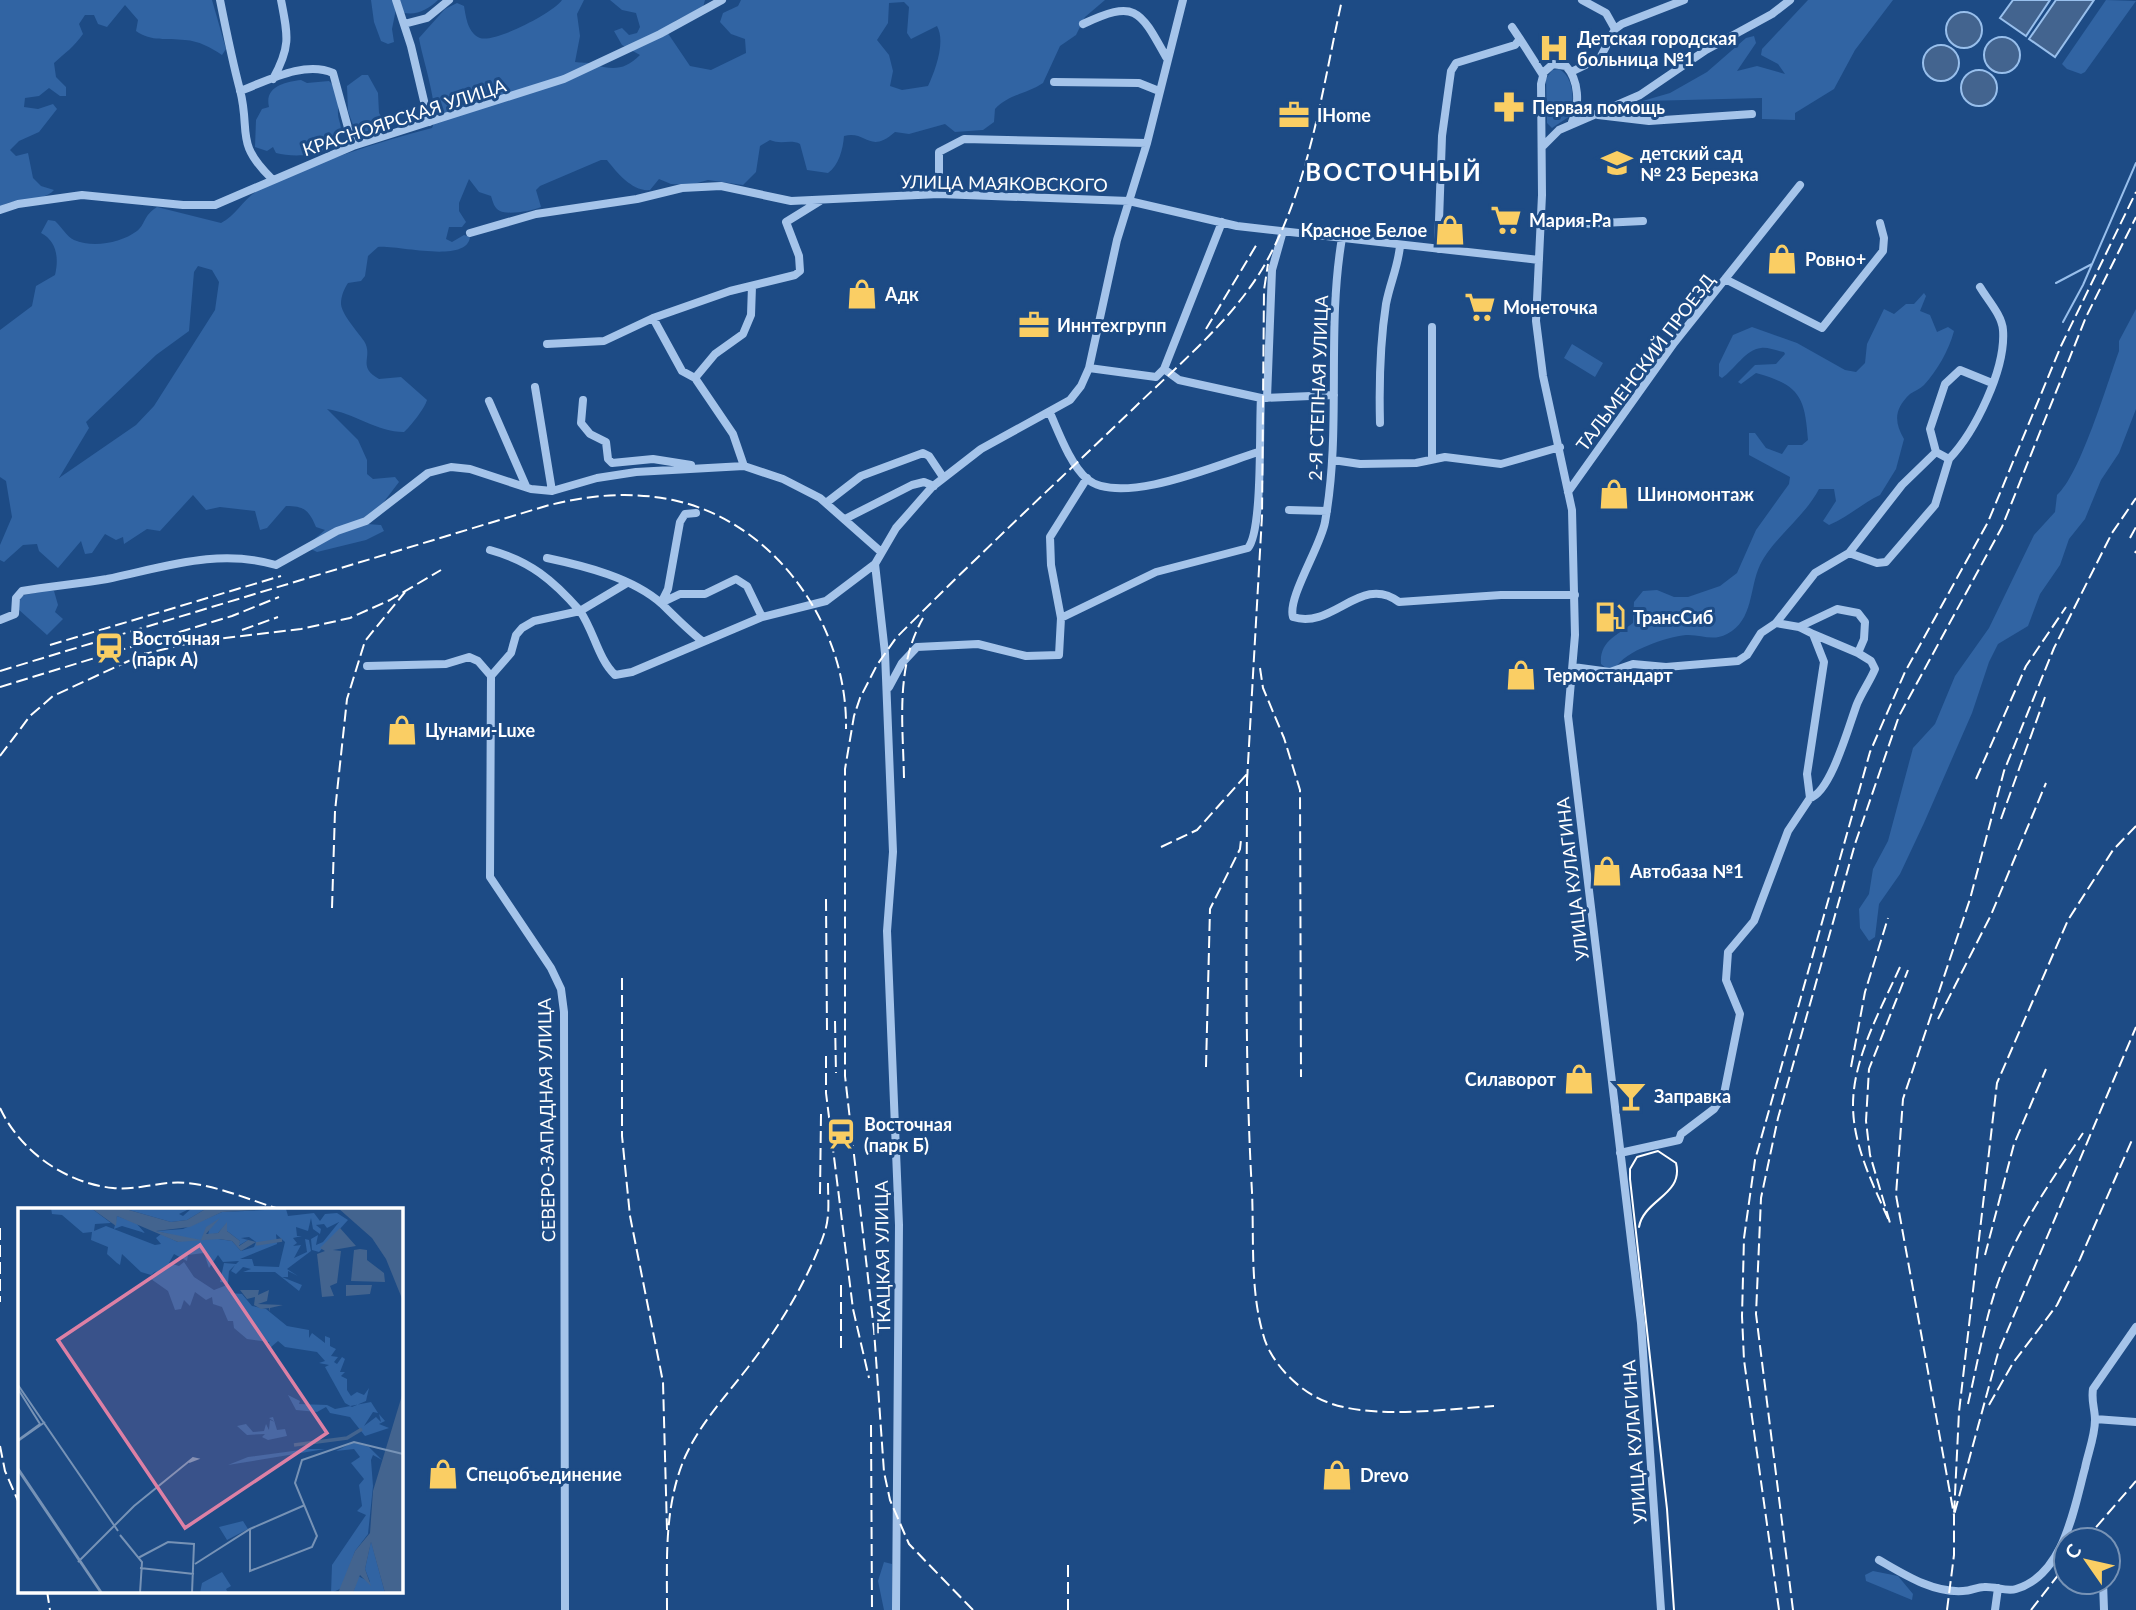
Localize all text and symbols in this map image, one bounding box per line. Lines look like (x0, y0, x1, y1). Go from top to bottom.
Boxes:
place label: Детская городская больница №1 (1577, 27, 1737, 70)
hospital icon: Детская городская больница №1 (1537, 31, 1571, 65)
street label: КРАСНОЯРСКАЯ УЛИЦА (299, 73, 509, 160)
pharmacy icon: Первая помощь (1492, 90, 1526, 124)
place label: Первая помощь (1532, 96, 1665, 118)
office icon: IHome (1277, 98, 1311, 132)
place label: IHome (1317, 104, 1371, 126)
place label: детский сад № 23 Березка (1640, 142, 1759, 185)
school or university icon: детский сад № 23 Березка (1600, 146, 1634, 180)
district label: ВОСТОЧНЫЙ (1305, 157, 1483, 186)
street label: УЛИЦА МАЯКОВСКОГО (900, 170, 1108, 196)
supermarket icon: Мария-Ра (1489, 203, 1523, 237)
place label: Мария-Ра (1529, 209, 1611, 231)
shop icon: Красное Белое (1433, 213, 1467, 247)
place label: Красное Белое (1300, 219, 1427, 241)
shop icon: Ровно+ (1765, 242, 1799, 276)
place label: Ровно+ (1805, 248, 1866, 270)
street label: ТАЛЬМЕНСКИЙ ПРОЕЗД (1571, 269, 1719, 455)
shop icon: Адк (845, 277, 879, 311)
place label: Адк (884, 283, 919, 305)
supermarket icon: Монеточка (1463, 290, 1497, 324)
street label: 2-Я СТЕПНАЯ УЛИЦА (1304, 294, 1332, 481)
place label: Монеточка (1503, 296, 1598, 318)
office icon: Иннтехгрупп (1017, 308, 1051, 342)
place label: Иннтехгрупп (1057, 314, 1167, 336)
shop icon: Шиномонтаж (1597, 477, 1631, 511)
place label: Шиномонтаж (1637, 483, 1754, 505)
fuel station icon: ТрансСиб (1593, 600, 1627, 634)
place label: ТрансСиб (1633, 606, 1714, 628)
place label: Восточная (парк А) (132, 627, 220, 670)
station icon: Восточная (парк А) (92, 631, 126, 665)
shop icon: Термостандарт (1504, 658, 1538, 692)
place label: Термостандарт (1544, 664, 1674, 686)
shop icon: Цунами-Luxe (385, 713, 419, 747)
place label: Цунами-Luxe (425, 719, 536, 741)
street label: УЛИЦА КУЛАГИНА (1551, 795, 1593, 962)
shop icon: Автобаза №1 (1590, 854, 1624, 888)
place label: Автобаза №1 (1629, 860, 1744, 882)
street label: СЕВЕРО-ЗАПАДНАЯ УЛИЦА (533, 997, 559, 1242)
shop icon: Силаворот (1562, 1062, 1596, 1096)
place label: Силаворот (1465, 1068, 1557, 1090)
bar icon: Заправка (1614, 1079, 1648, 1113)
place label: Заправка (1654, 1085, 1731, 1107)
place label: Восточная (парк Б) (864, 1113, 952, 1156)
station icon: Восточная (парк Б) (824, 1117, 858, 1151)
street label: ТКАЦКАЯ УЛИЦА (870, 1180, 894, 1334)
inset map (18, 1208, 402, 1592)
street label: УЛИЦА КУЛАГИНА (1617, 1358, 1651, 1525)
shop icon: Спецобъединение (426, 1457, 460, 1491)
shop icon: Drevo (1320, 1458, 1354, 1492)
place label: Спецобъединение (466, 1463, 622, 1485)
place label: Drevo (1360, 1464, 1409, 1486)
north arrow (2052, 1526, 2122, 1596)
text: С (2059, 1539, 2086, 1563)

